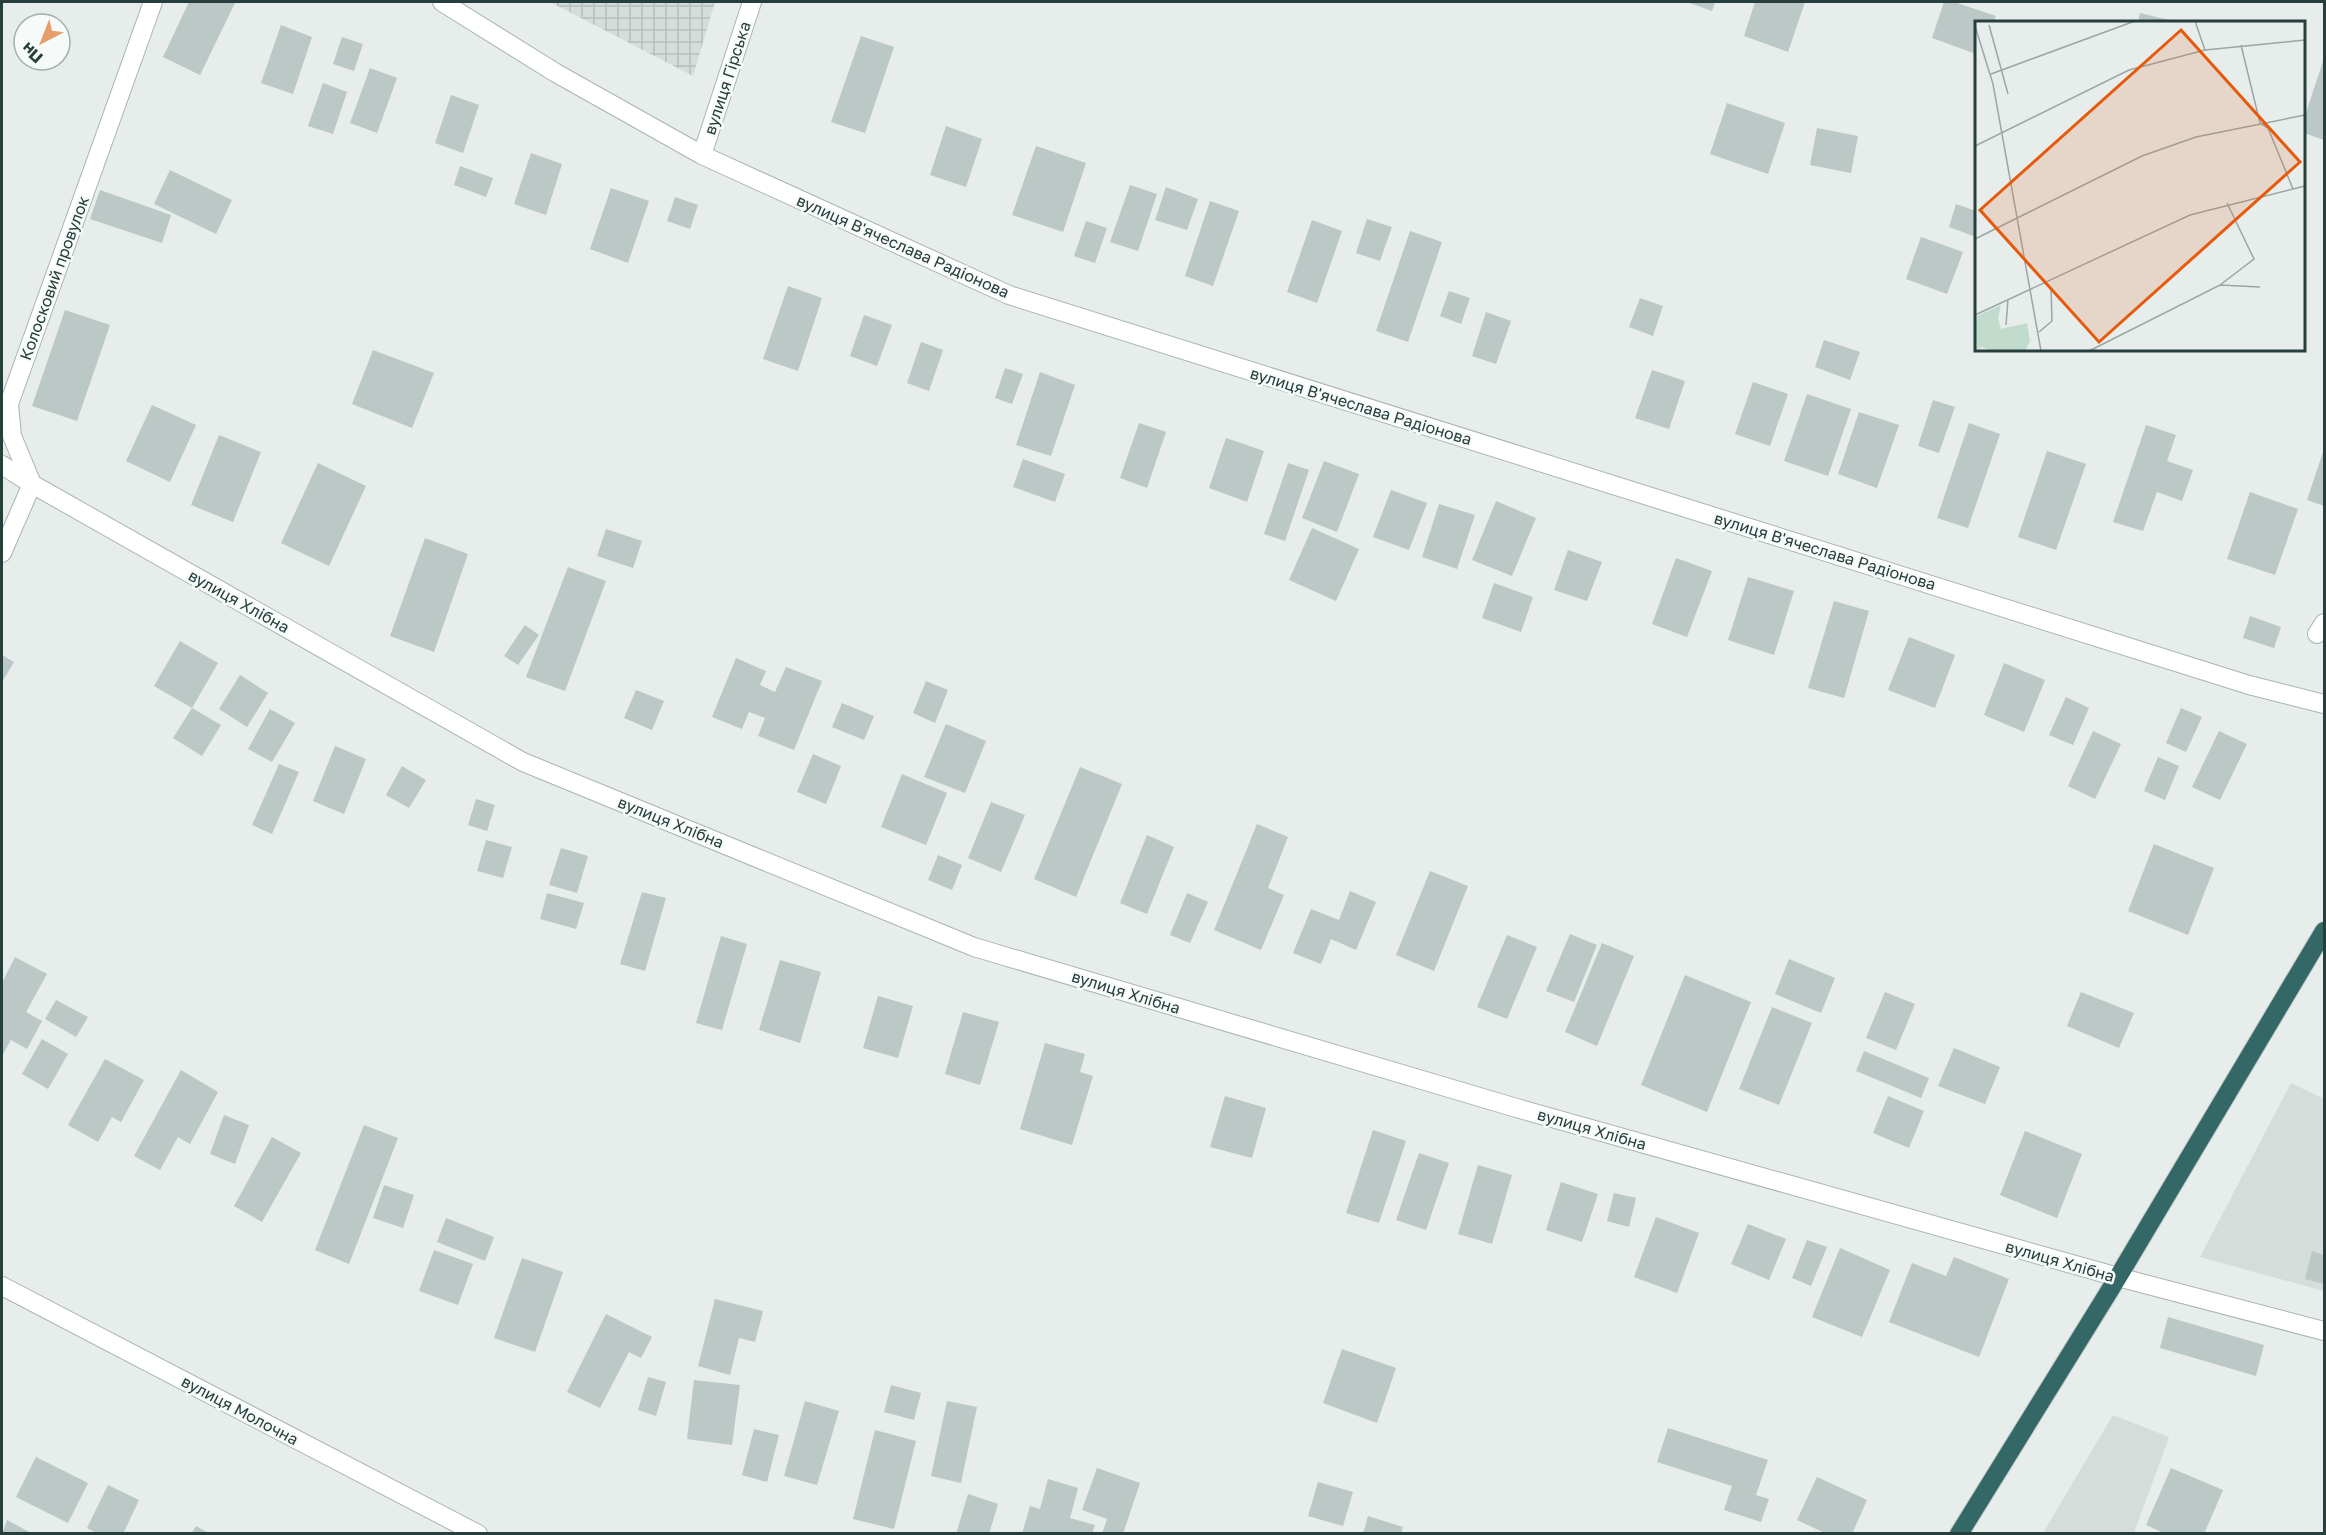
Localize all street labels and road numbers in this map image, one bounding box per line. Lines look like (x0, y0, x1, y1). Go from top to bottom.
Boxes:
street label: вулиця Гірська (699, 19, 755, 137)
street label: вулиця В'ячеслава Радіонова (794, 190, 1012, 302)
street label: Колосковий провулок (15, 193, 93, 363)
street label: вулиця В'ячеслава Радіонова (1248, 363, 1474, 449)
street label: вулиця В'ячеслава Радіонова (1712, 508, 1938, 594)
street label: вулиця Хлібна (185, 565, 293, 637)
street label: вулиця Хлібна (615, 792, 727, 852)
street label: вулиця Хлібна (1069, 966, 1183, 1018)
street label: вулиця Хлібна (1535, 1104, 1649, 1154)
street label: вулиця Хлібна (2003, 1236, 2117, 1286)
street label: вулиця Молочна (178, 1371, 302, 1449)

